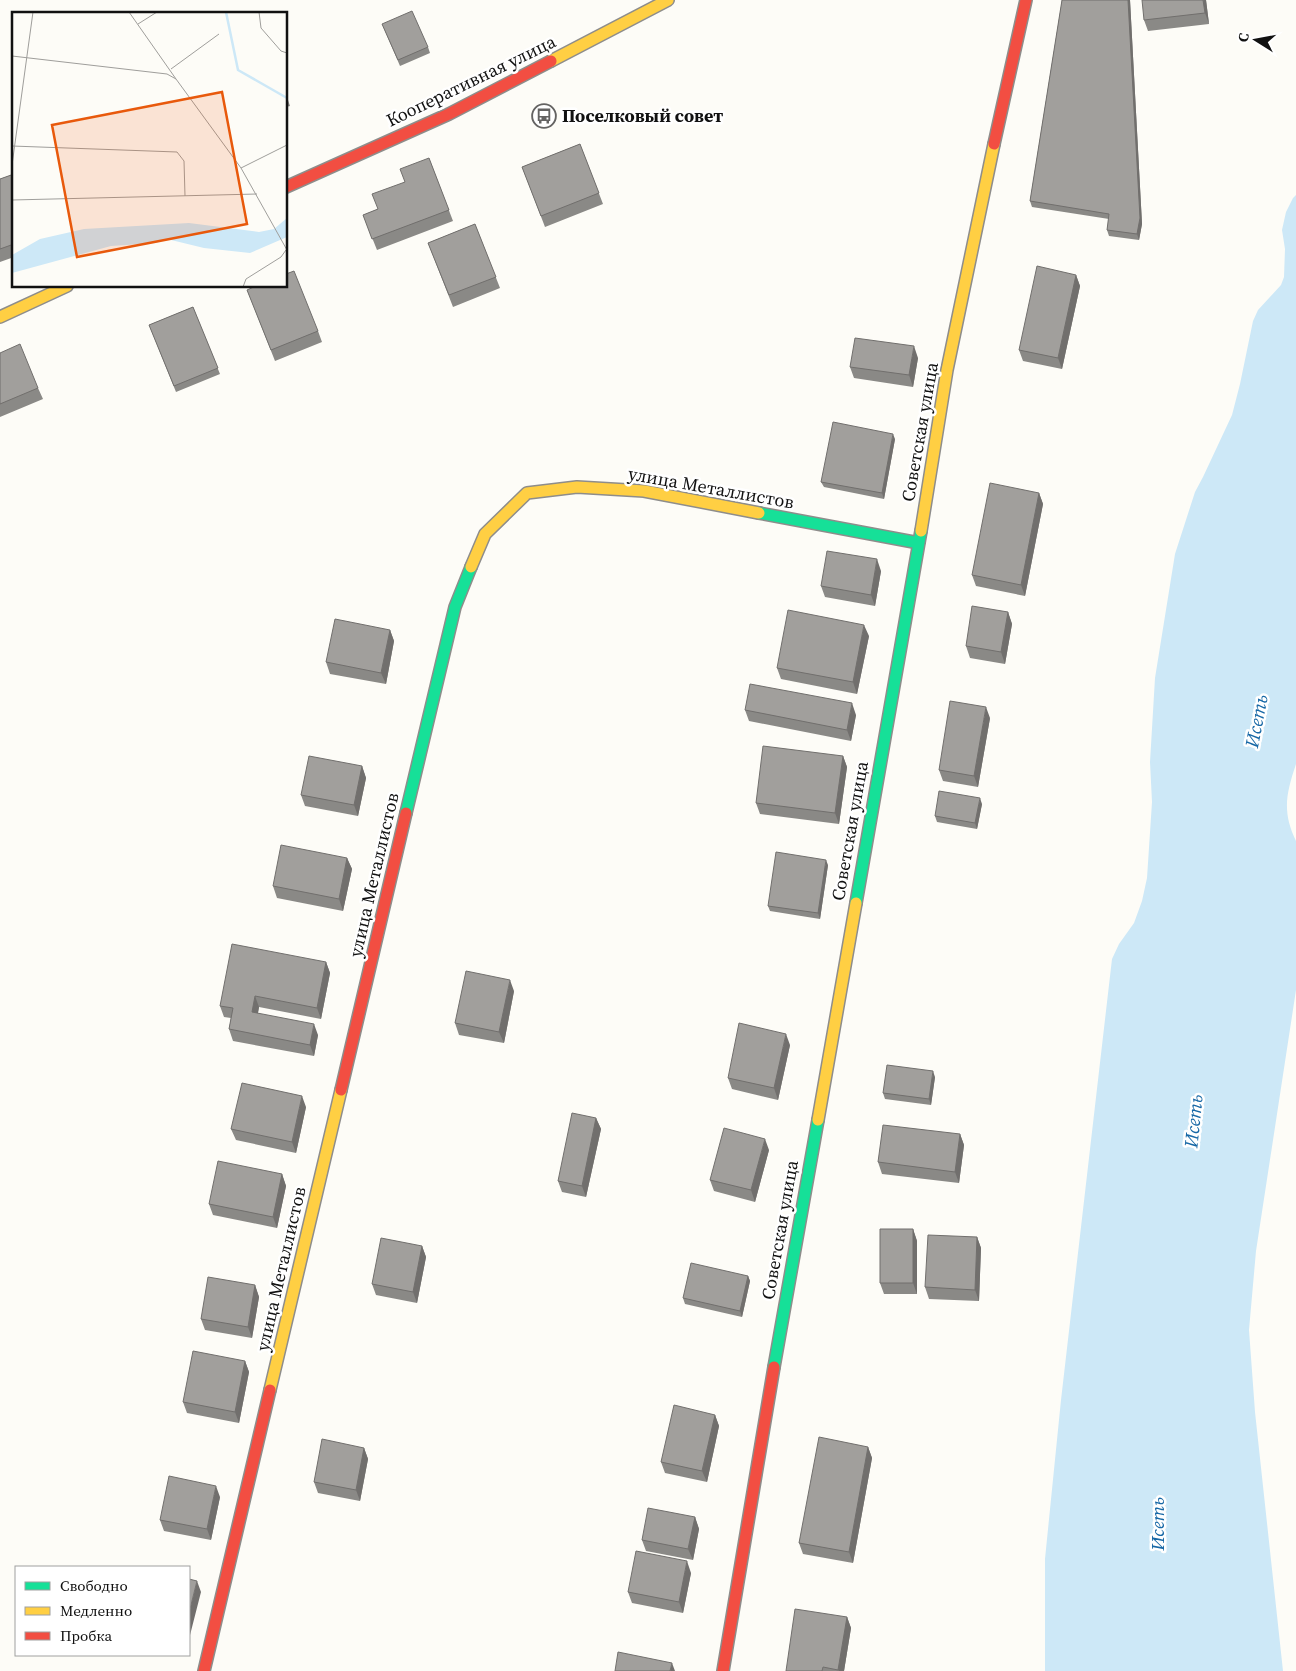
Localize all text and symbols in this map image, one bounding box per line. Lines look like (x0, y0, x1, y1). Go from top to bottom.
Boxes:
inset map (12, 12, 288, 288)
north arrow (1231, 15, 1281, 65)
street label: Кооперативная улица (382, 28, 560, 133)
text: С (1233, 31, 1254, 44)
bus stop icon: Поселковый совет (531, 103, 557, 129)
place label: Поселковый совет (562, 103, 723, 128)
street label: Советская улица (895, 359, 944, 504)
street label: улица Металлистов (626, 461, 796, 514)
water label: Исеть (1238, 692, 1274, 751)
street label: Советская улица (825, 758, 874, 903)
street label: улица Металлистов (342, 790, 405, 960)
water label: Исеть (1177, 1093, 1209, 1150)
street label: Советская улица (755, 1157, 804, 1302)
street label: улица Металлистов (249, 1184, 312, 1354)
water label: Исеть (1144, 1497, 1170, 1552)
legend (15, 1566, 190, 1656)
text: Свободно (60, 1575, 128, 1596)
text: Медленно (60, 1600, 132, 1621)
text: Пробка (60, 1625, 112, 1646)

